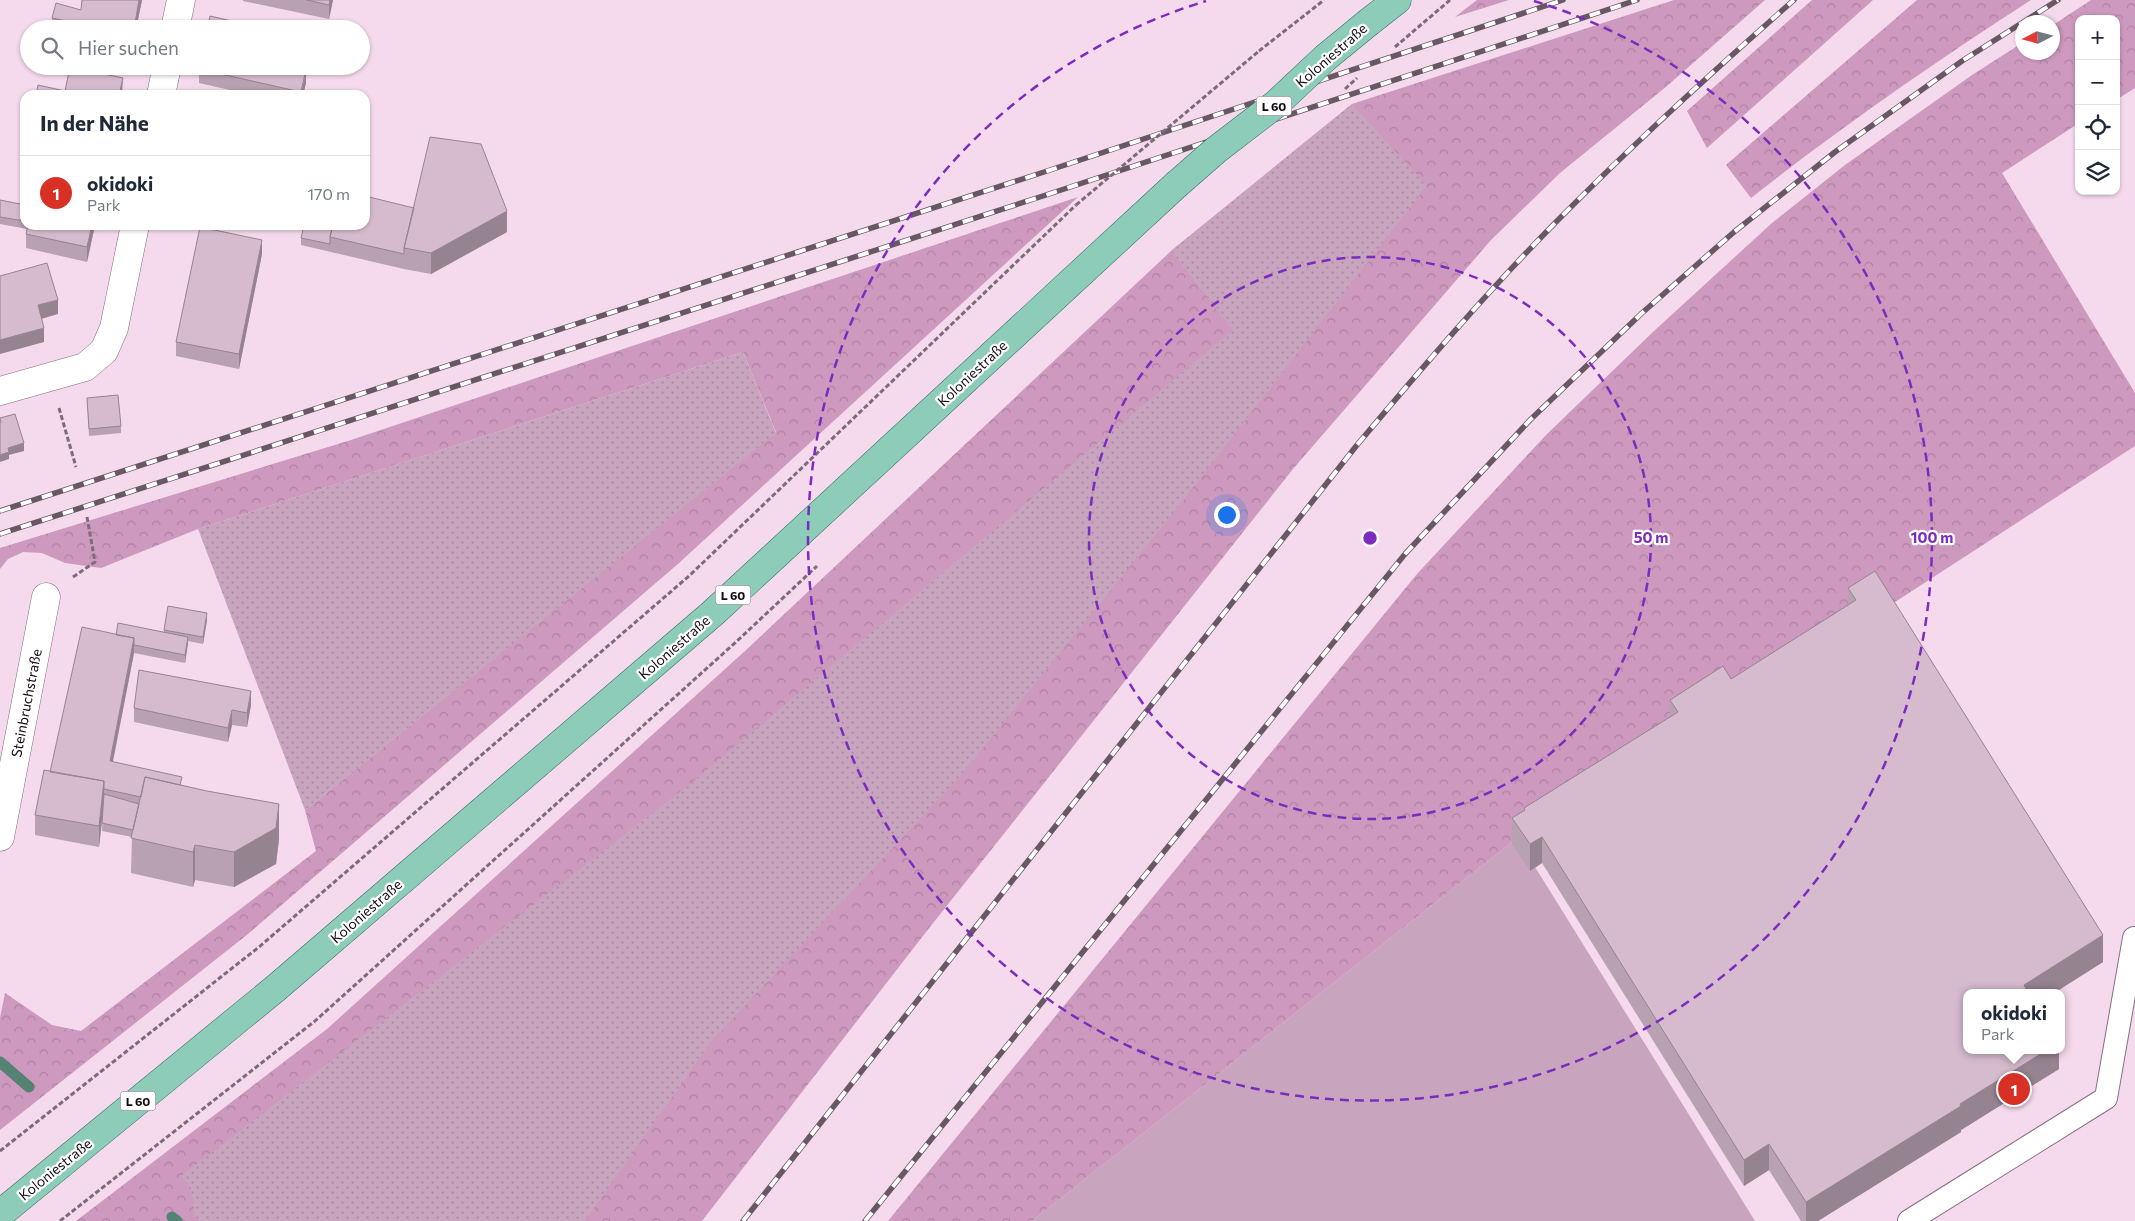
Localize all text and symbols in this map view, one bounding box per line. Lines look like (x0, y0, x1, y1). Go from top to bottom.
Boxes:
north arrow (2015, 15, 2060, 60)
map controls (2075, 15, 2120, 195)
button: + (2075, 15, 2120, 60)
street label: Koloniestraße (1292, 19, 1370, 91)
search box (20, 20, 370, 75)
icon: search (38, 34, 66, 62)
text: Hier suchen (78, 36, 179, 59)
button: − (2075, 60, 2120, 105)
road number: L 60 (1256, 96, 1292, 115)
button: locate (2075, 105, 2120, 150)
text: In der Nähe (40, 110, 149, 135)
button: layers (2075, 150, 2120, 195)
text: okidoki (87, 172, 153, 195)
text: 1 (52, 184, 60, 203)
text: 170 m (307, 184, 350, 203)
text: Park (87, 195, 120, 214)
street label: Koloniestraße (934, 336, 1010, 410)
your location (1214, 502, 1240, 528)
text: 50 m (1634, 528, 1668, 546)
text: 100 m (1911, 528, 1953, 546)
centre of rings (1361, 529, 1379, 547)
road number: L 60 (716, 586, 750, 604)
street label: Koloniestraße (635, 611, 713, 683)
street label: Steinbruchstraße (7, 647, 45, 759)
street label: Koloniestraße (327, 875, 405, 947)
popup (1963, 989, 2065, 1054)
text: okidoki (1981, 1001, 2047, 1024)
text: Park (1981, 1024, 2014, 1043)
pin: 1 (1998, 1070, 2030, 1108)
road number: L 60 (120, 1092, 156, 1110)
street label: Koloniestraße (15, 1134, 95, 1204)

